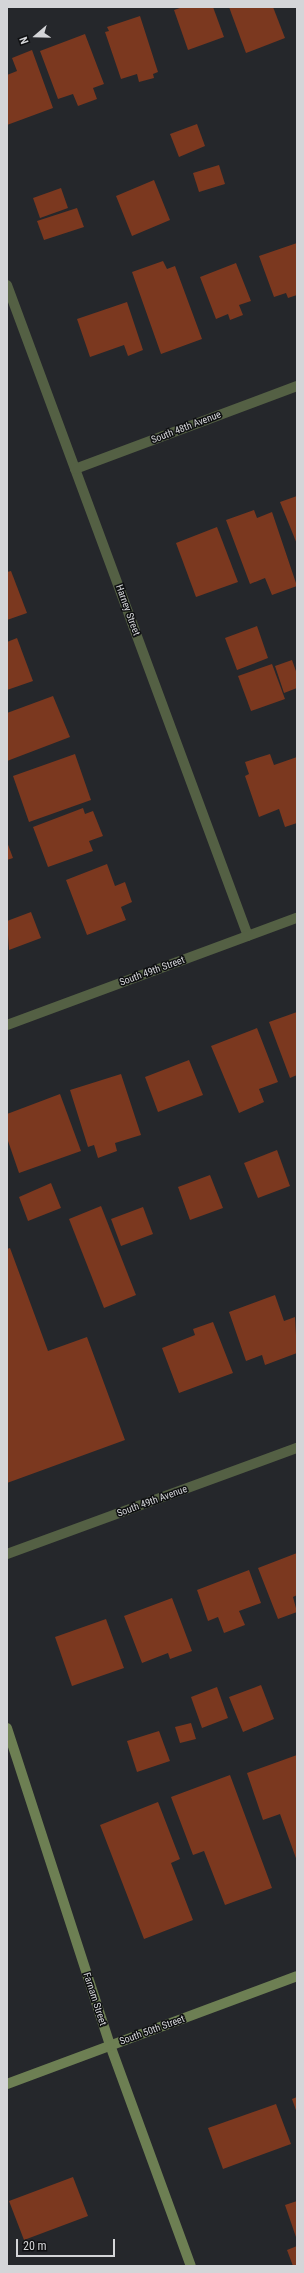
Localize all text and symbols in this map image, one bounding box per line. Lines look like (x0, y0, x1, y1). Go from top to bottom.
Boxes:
north arrow (16, 16, 56, 56)
text: N (17, 35, 32, 46)
street label: South 48th Avenue (149, 408, 223, 446)
street label: Harney Street (113, 583, 143, 637)
street label: South 49th Street (118, 954, 186, 988)
street label: South 49th Avenue (115, 1483, 189, 1519)
street label: Farnam Street (81, 1971, 109, 2027)
street label: South 50th Street (118, 2013, 186, 2047)
scale bar (18, 2231, 117, 2257)
text: 20 m (23, 2239, 47, 2253)

